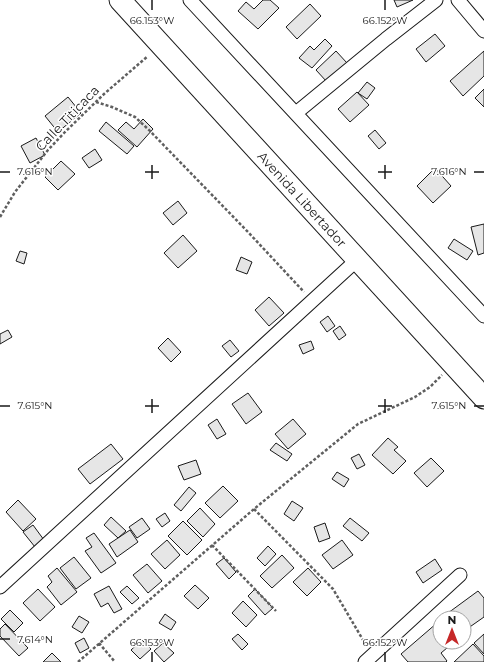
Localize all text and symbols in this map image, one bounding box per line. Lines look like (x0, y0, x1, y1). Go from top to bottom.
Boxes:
text: 66.153°W (130, 14, 174, 27)
text: 66.152°W (363, 14, 407, 27)
street label: Calle Titicaca (32, 82, 102, 154)
street label: Avenida Libertador (254, 148, 350, 250)
text: 7.616°N (17, 165, 53, 178)
text: 7.616°N (431, 165, 467, 178)
text: 7.615°N (18, 399, 52, 412)
text: 7.615°N (432, 399, 466, 412)
north arrow (432, 610, 472, 650)
text: N (448, 613, 456, 627)
text: 7.614°N (17, 633, 53, 646)
text: 66.153°W (130, 636, 174, 649)
text: 66.152°W (363, 636, 407, 649)

